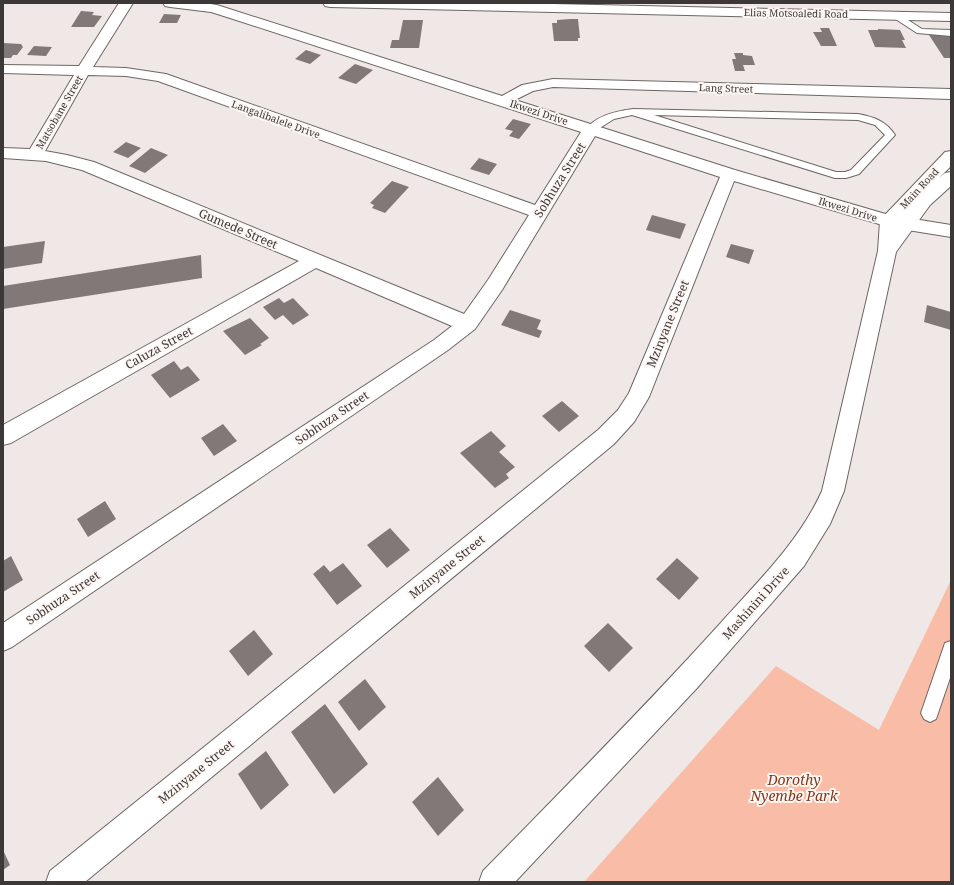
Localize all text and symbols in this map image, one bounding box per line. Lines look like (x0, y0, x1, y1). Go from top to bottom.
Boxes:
street label: Elias Motsoaledi Road (744, 5, 848, 21)
street label: Matsobane Street (32, 72, 86, 151)
street label: Lang Street (699, 80, 754, 96)
street label: Langalibalele Drive (230, 96, 322, 142)
street label: Ikwezi Drive (508, 96, 570, 128)
street label: Sobhuza Street (530, 139, 589, 221)
street label: Main Road (896, 164, 942, 212)
street label: Ikwezi Drive (817, 193, 879, 225)
street label: Gumede Street (196, 204, 280, 253)
street label: Mzinyane Street (642, 278, 693, 370)
street label: Caluza Street (122, 322, 196, 373)
street label: Sobhuza Street (292, 387, 372, 449)
street label: Mzinyane Street (405, 531, 488, 602)
street label: Mashinini Drive (718, 563, 793, 643)
street label: Sobhuza Street (23, 567, 103, 629)
street label: Mzinyane Street (154, 736, 237, 807)
park label: Dorothy Nyembe Park (749, 770, 839, 805)

